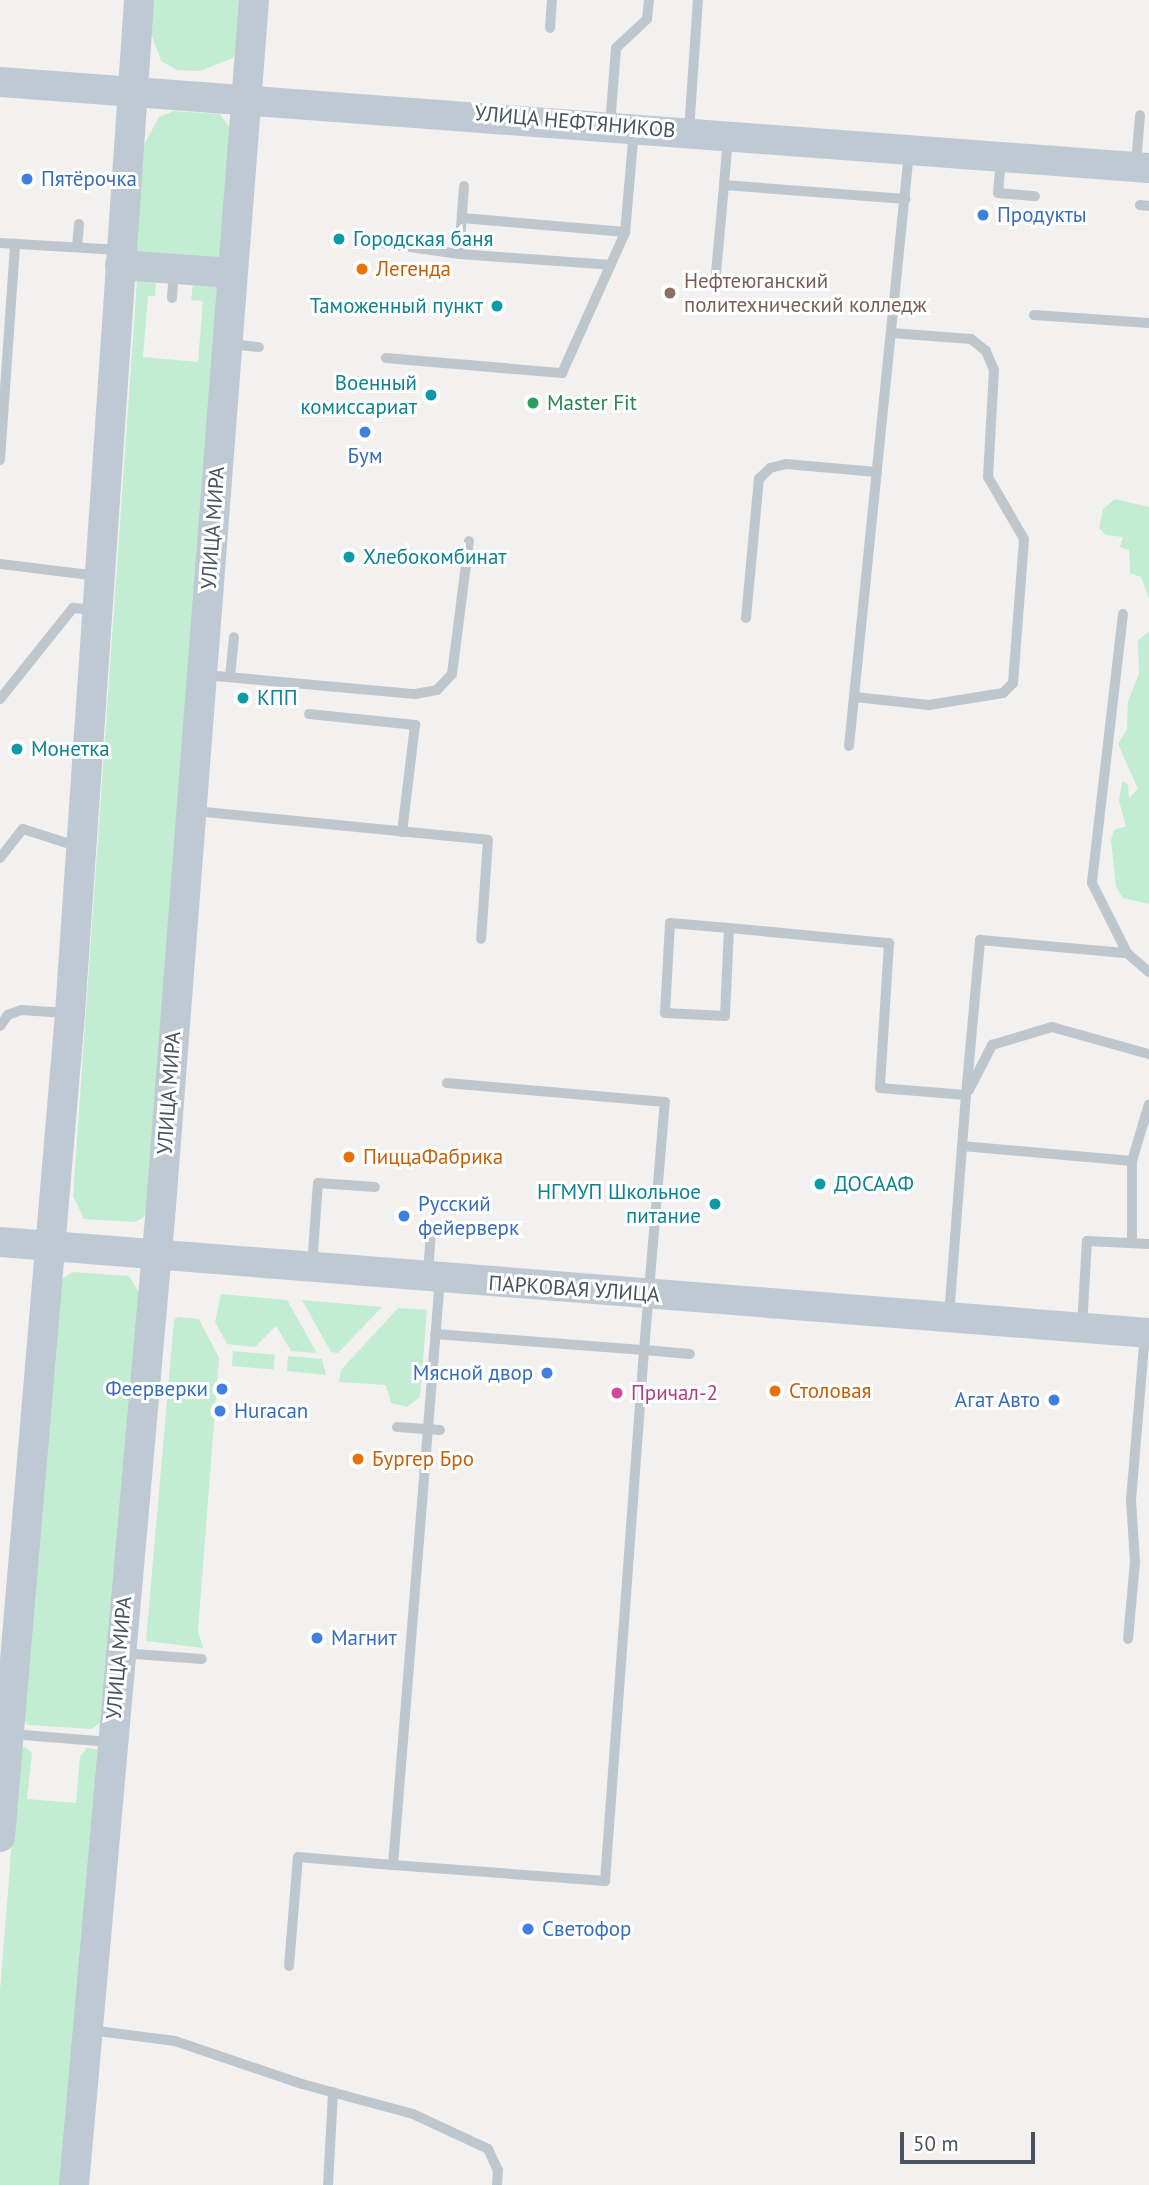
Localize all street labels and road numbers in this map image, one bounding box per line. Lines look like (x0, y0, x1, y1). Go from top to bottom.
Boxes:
street label: УЛИЦА НЕФТЯНИКОВ (473, 101, 677, 143)
street label: УЛИЦА МИРА (196, 465, 230, 591)
street label: УЛИЦА МИРА (152, 1030, 186, 1156)
street label: ПАРКОВАЯ УЛИЦА (487, 1270, 661, 1308)
street label: УЛИЦА МИРА (101, 1595, 137, 1721)

